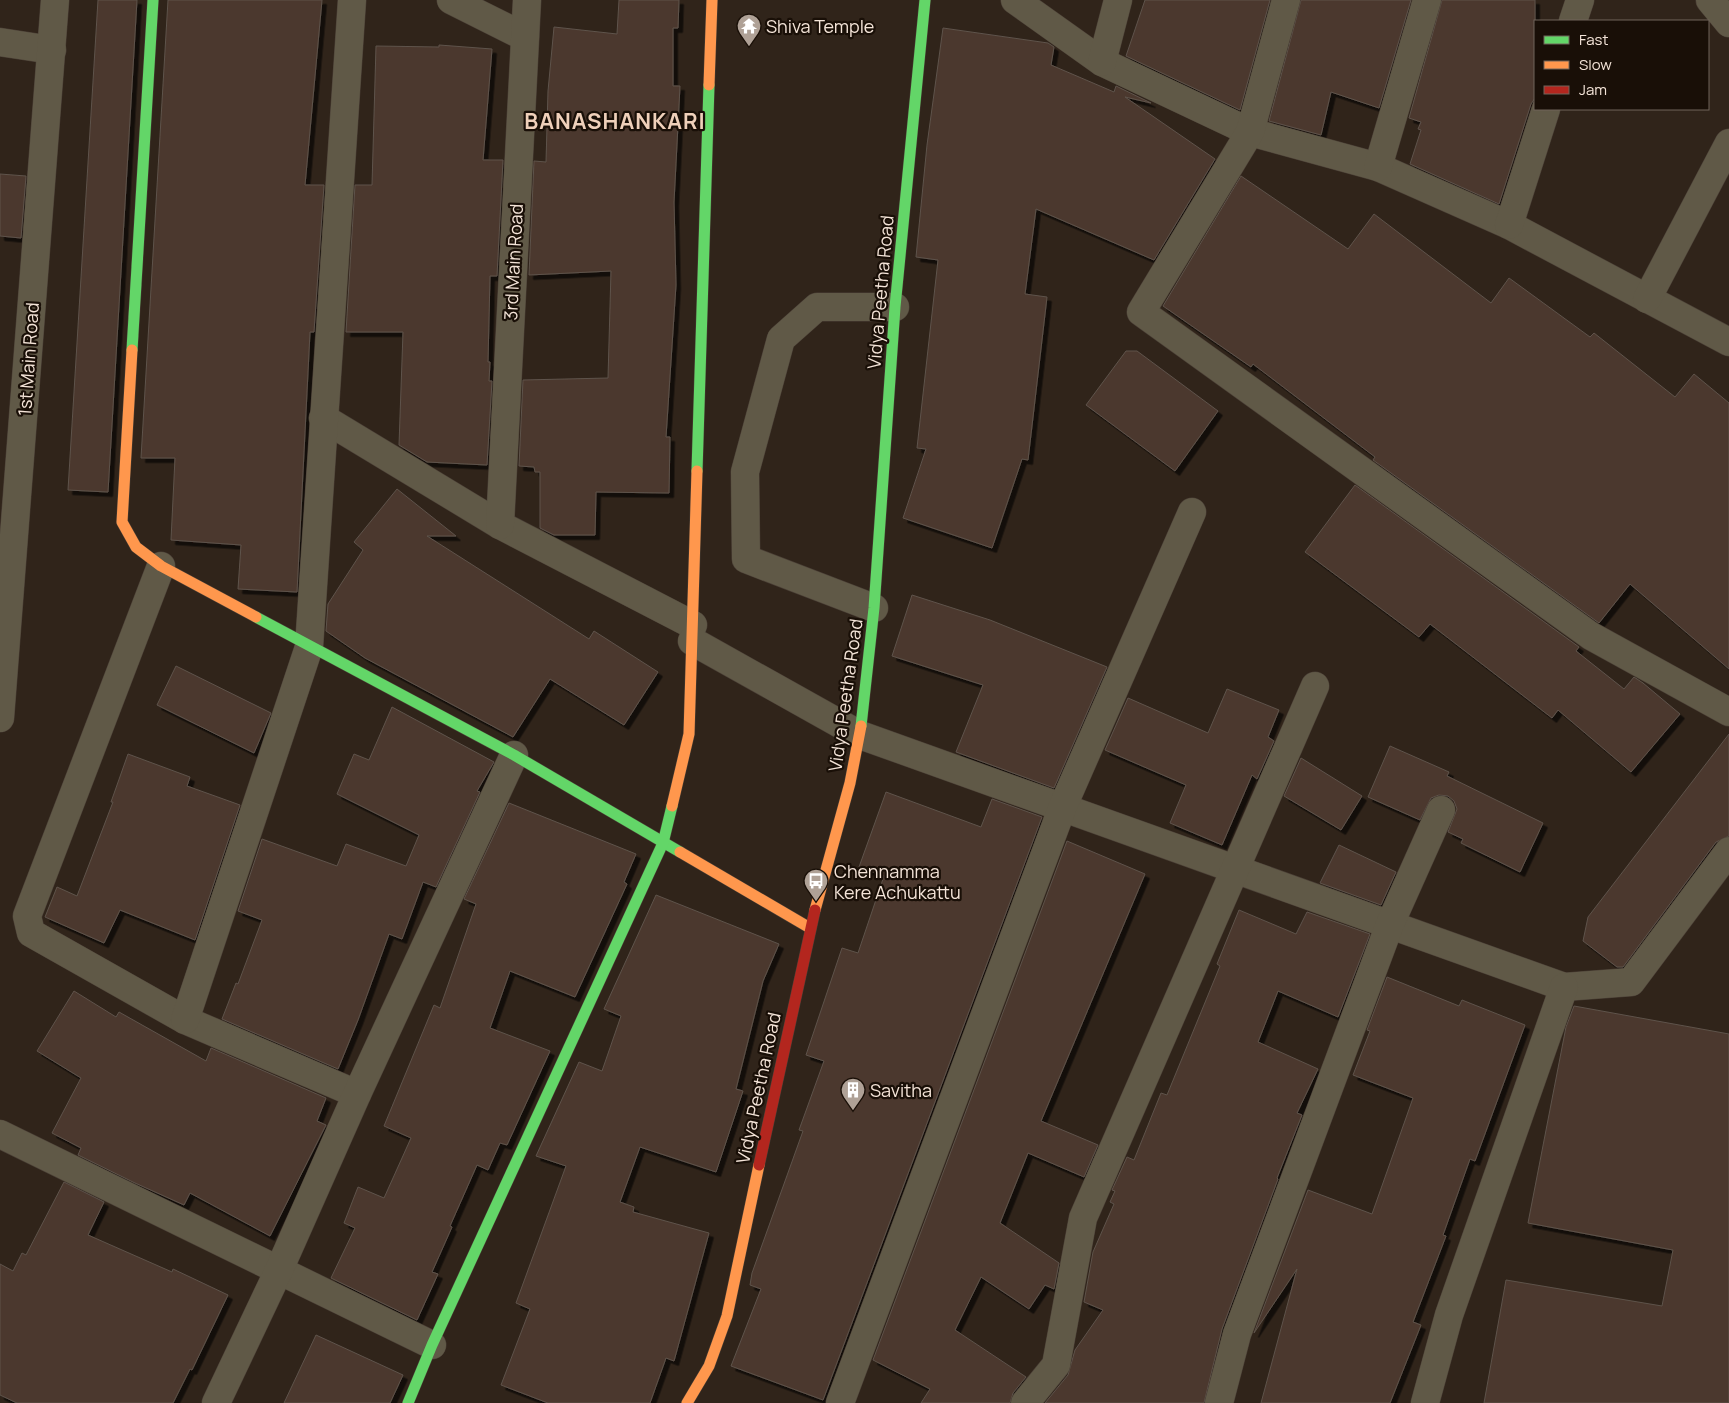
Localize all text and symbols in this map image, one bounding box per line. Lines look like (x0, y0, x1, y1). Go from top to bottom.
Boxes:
temple icon: Shiva Temple (736, 13, 762, 47)
place label: Shiva Temple (766, 14, 874, 38)
legend (1534, 20, 1709, 110)
text: Fast (1579, 29, 1608, 50)
text: Slow (1579, 54, 1612, 75)
text: Jam (1579, 79, 1607, 100)
district label: BANASHANKARI (524, 106, 706, 136)
street label: 3rd Main Road (498, 203, 528, 321)
street label: Vidya Peetha Road (861, 214, 899, 370)
street label: 1st Main Road (12, 302, 44, 416)
street label: Vidya Peetha Road (822, 617, 868, 773)
place label: Chennamma Kere Achukattu (834, 859, 961, 904)
bus stop icon: Chennamma Kere Achukattu (803, 868, 829, 902)
street label: Vidya Peetha Road (730, 1010, 786, 1166)
building icon: Savitha (840, 1077, 866, 1111)
place label: Savitha (870, 1078, 932, 1102)

